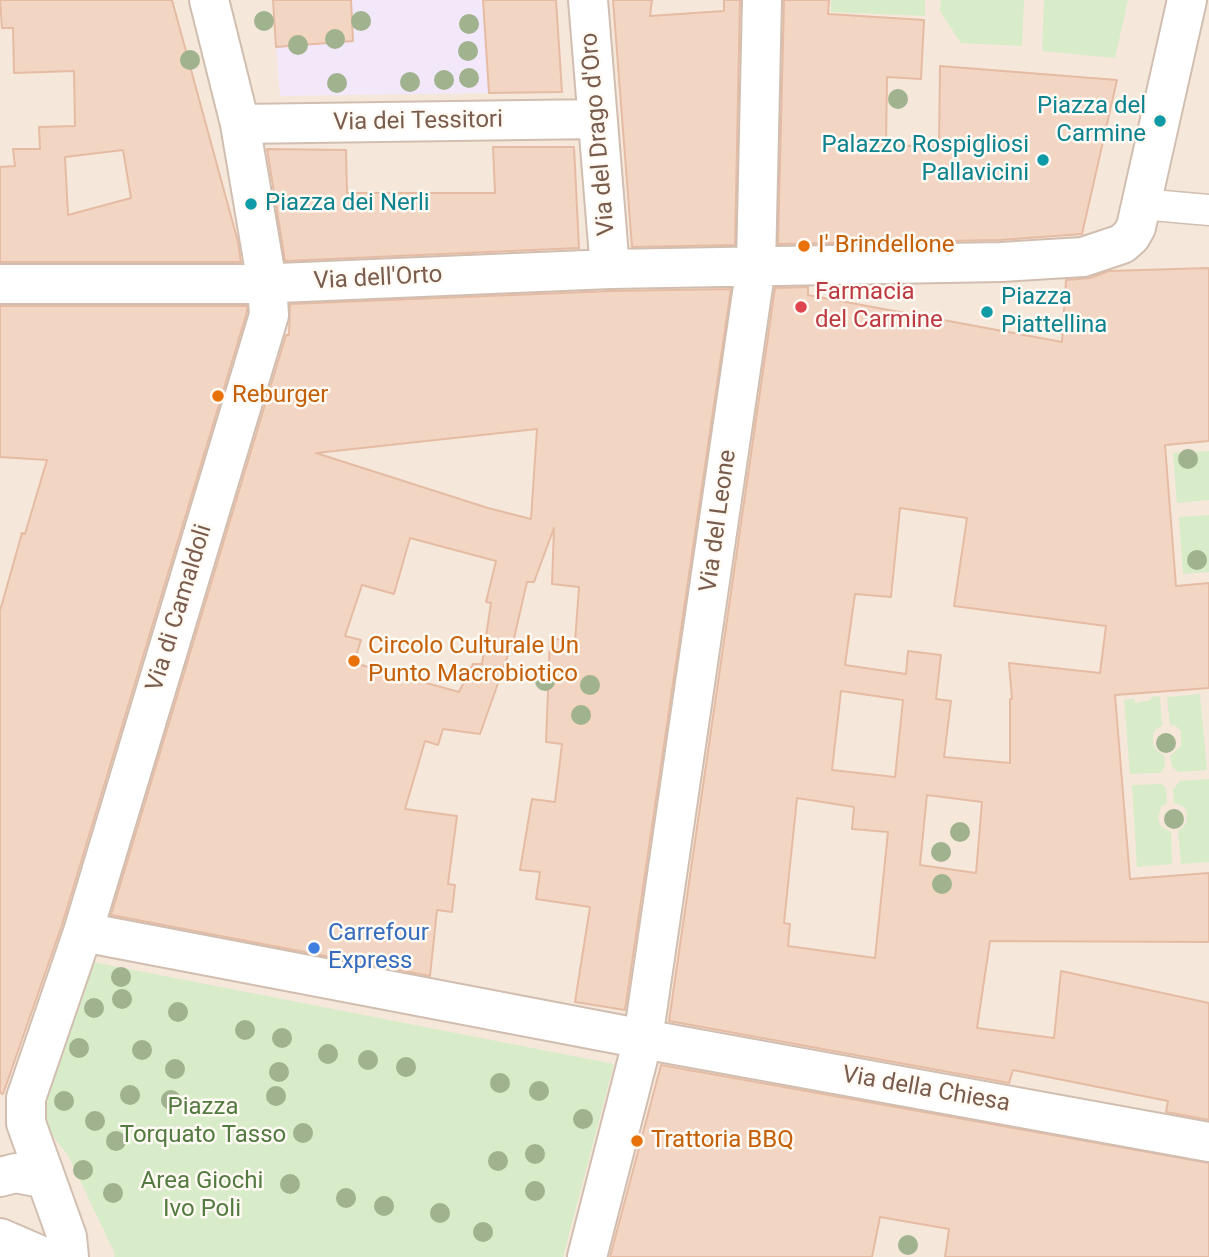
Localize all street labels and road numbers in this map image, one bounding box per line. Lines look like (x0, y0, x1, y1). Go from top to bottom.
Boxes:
street label: Via del Drago d'Oro (576, 31, 622, 237)
street label: Via dei Tessitori (333, 106, 503, 138)
street label: Via dell'Orto (313, 261, 443, 297)
street label: Via del Leone (695, 448, 743, 594)
street label: Via di Camaldoli (141, 521, 219, 695)
street label: Via della Chiesa (840, 1061, 1012, 1119)

